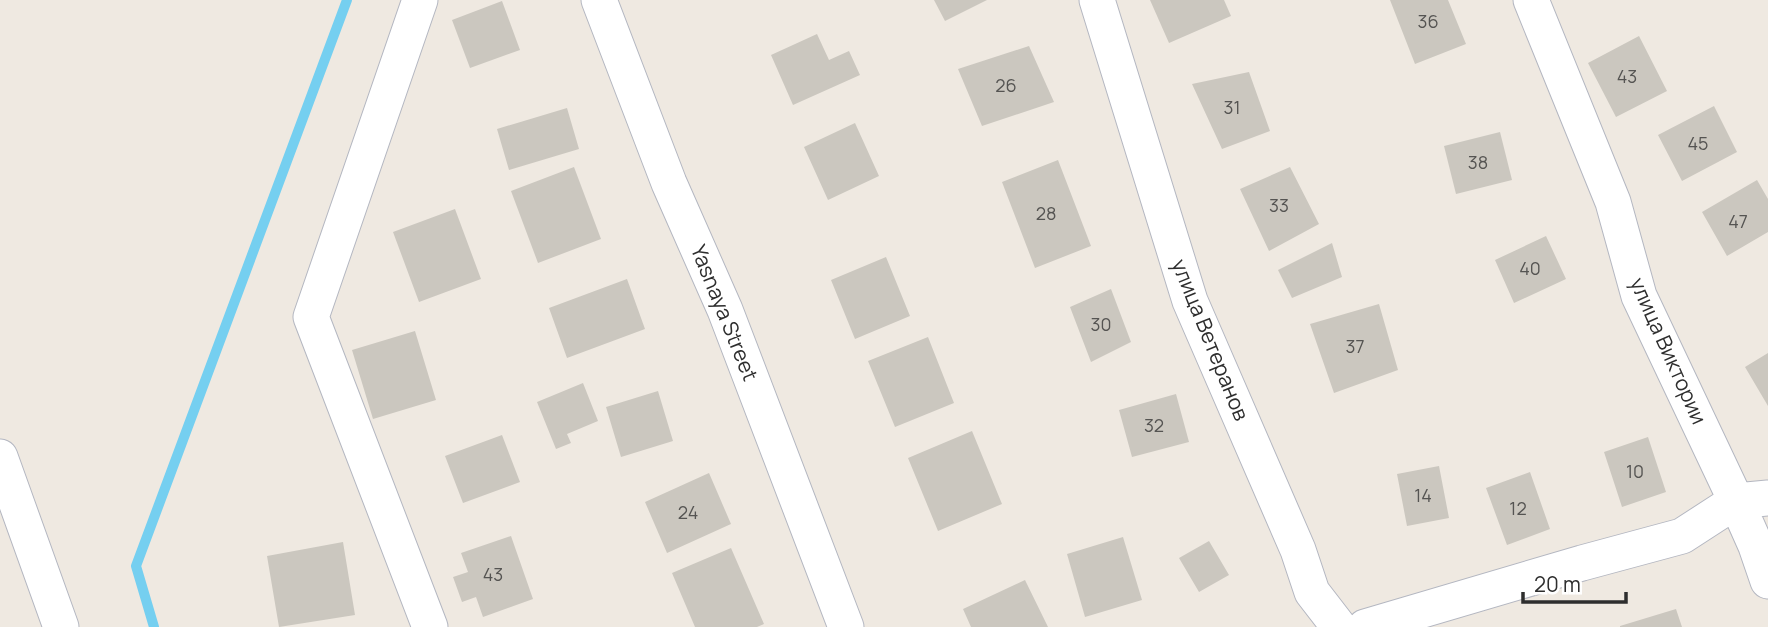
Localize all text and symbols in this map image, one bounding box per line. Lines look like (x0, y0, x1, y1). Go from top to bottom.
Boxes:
house number: 36 (1417, 9, 1439, 33)
house number: 43 (1617, 64, 1637, 88)
house number: 26 (995, 73, 1017, 97)
house number: 31 (1224, 95, 1240, 119)
house number: 45 (1687, 131, 1709, 155)
house number: 38 (1468, 150, 1488, 174)
house number: 33 (1269, 193, 1289, 217)
house number: 28 (1036, 201, 1056, 225)
house number: 47 (1728, 209, 1748, 233)
street label: Yasnaya Street (685, 240, 765, 385)
street label: улица Ветеранов (1166, 255, 1256, 424)
house number: 40 (1519, 256, 1541, 280)
street label: улица Виктории (1624, 273, 1714, 428)
house number: 30 (1091, 312, 1111, 336)
house number: 37 (1346, 334, 1365, 358)
house number: 32 (1144, 413, 1164, 437)
house number: 10 (1626, 459, 1644, 483)
house number: 14 (1414, 483, 1432, 507)
house number: 12 (1509, 496, 1527, 520)
house number: 24 (678, 500, 698, 524)
scale bar (1523, 560, 1626, 604)
house number: 43 (483, 562, 503, 586)
text: 20 m (1534, 570, 1581, 598)

